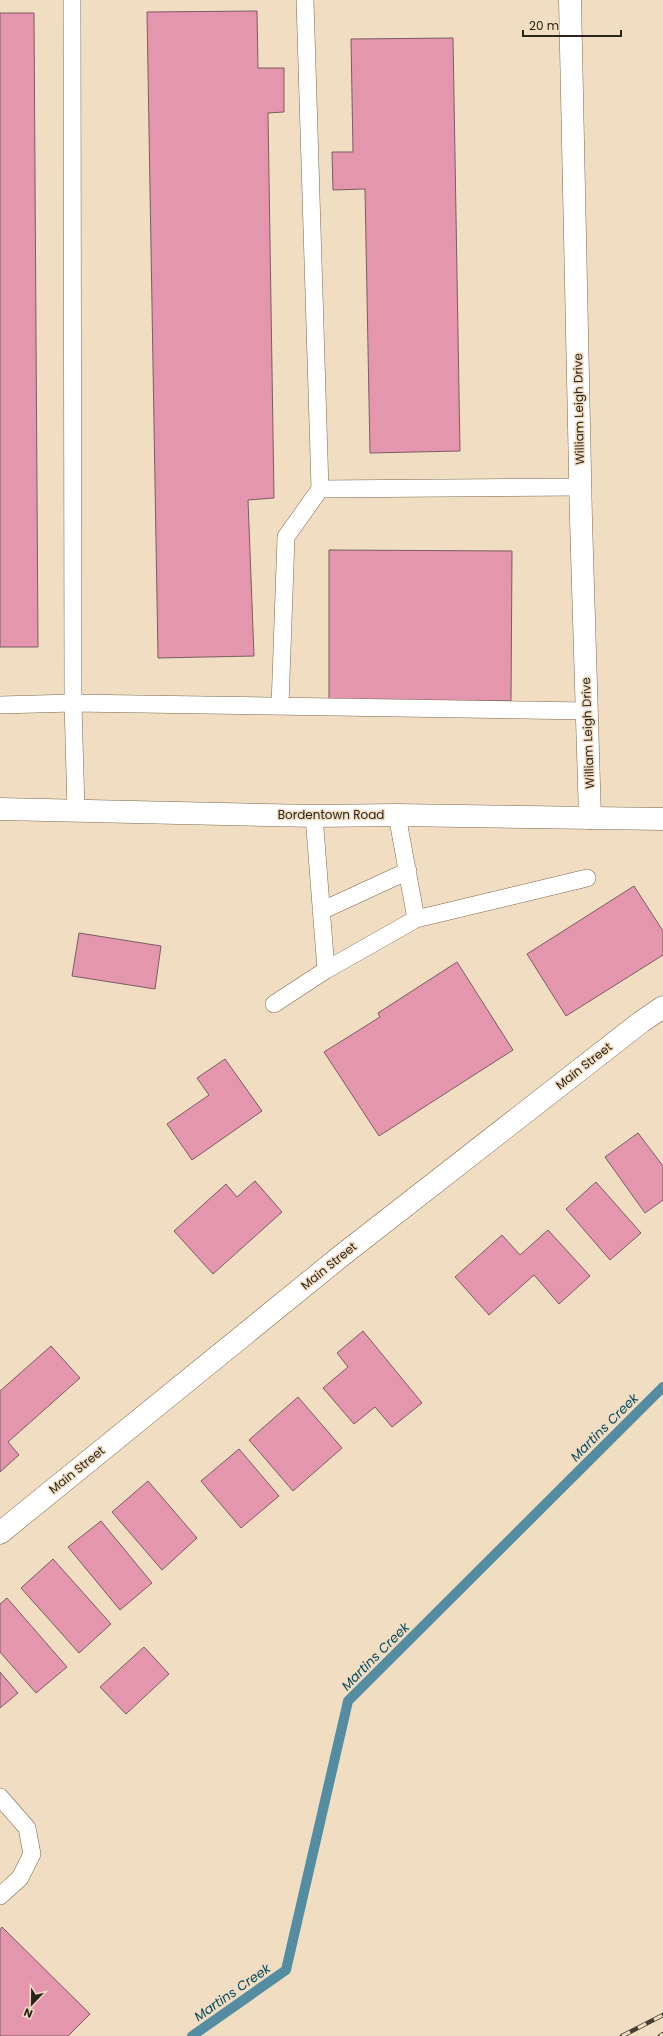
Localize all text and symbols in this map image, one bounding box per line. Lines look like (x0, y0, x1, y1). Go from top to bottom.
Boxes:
scale bar (523, 12, 621, 38)
text: 20 m (529, 17, 559, 34)
street label: William Leigh Drive (569, 353, 588, 465)
street label: William Leigh Drive (577, 677, 598, 789)
street label: Bordentown Road (278, 806, 384, 823)
street label: Main Street (552, 1038, 615, 1093)
street label: Main Street (297, 1238, 360, 1293)
water label: Martins Creek (566, 1388, 644, 1466)
street label: Main Street (45, 1442, 108, 1497)
water label: Martins Creek (337, 1617, 415, 1695)
water label: Martins Creek (190, 1958, 275, 2026)
north arrow (12, 1984, 52, 2024)
text: N (21, 2004, 35, 2022)

